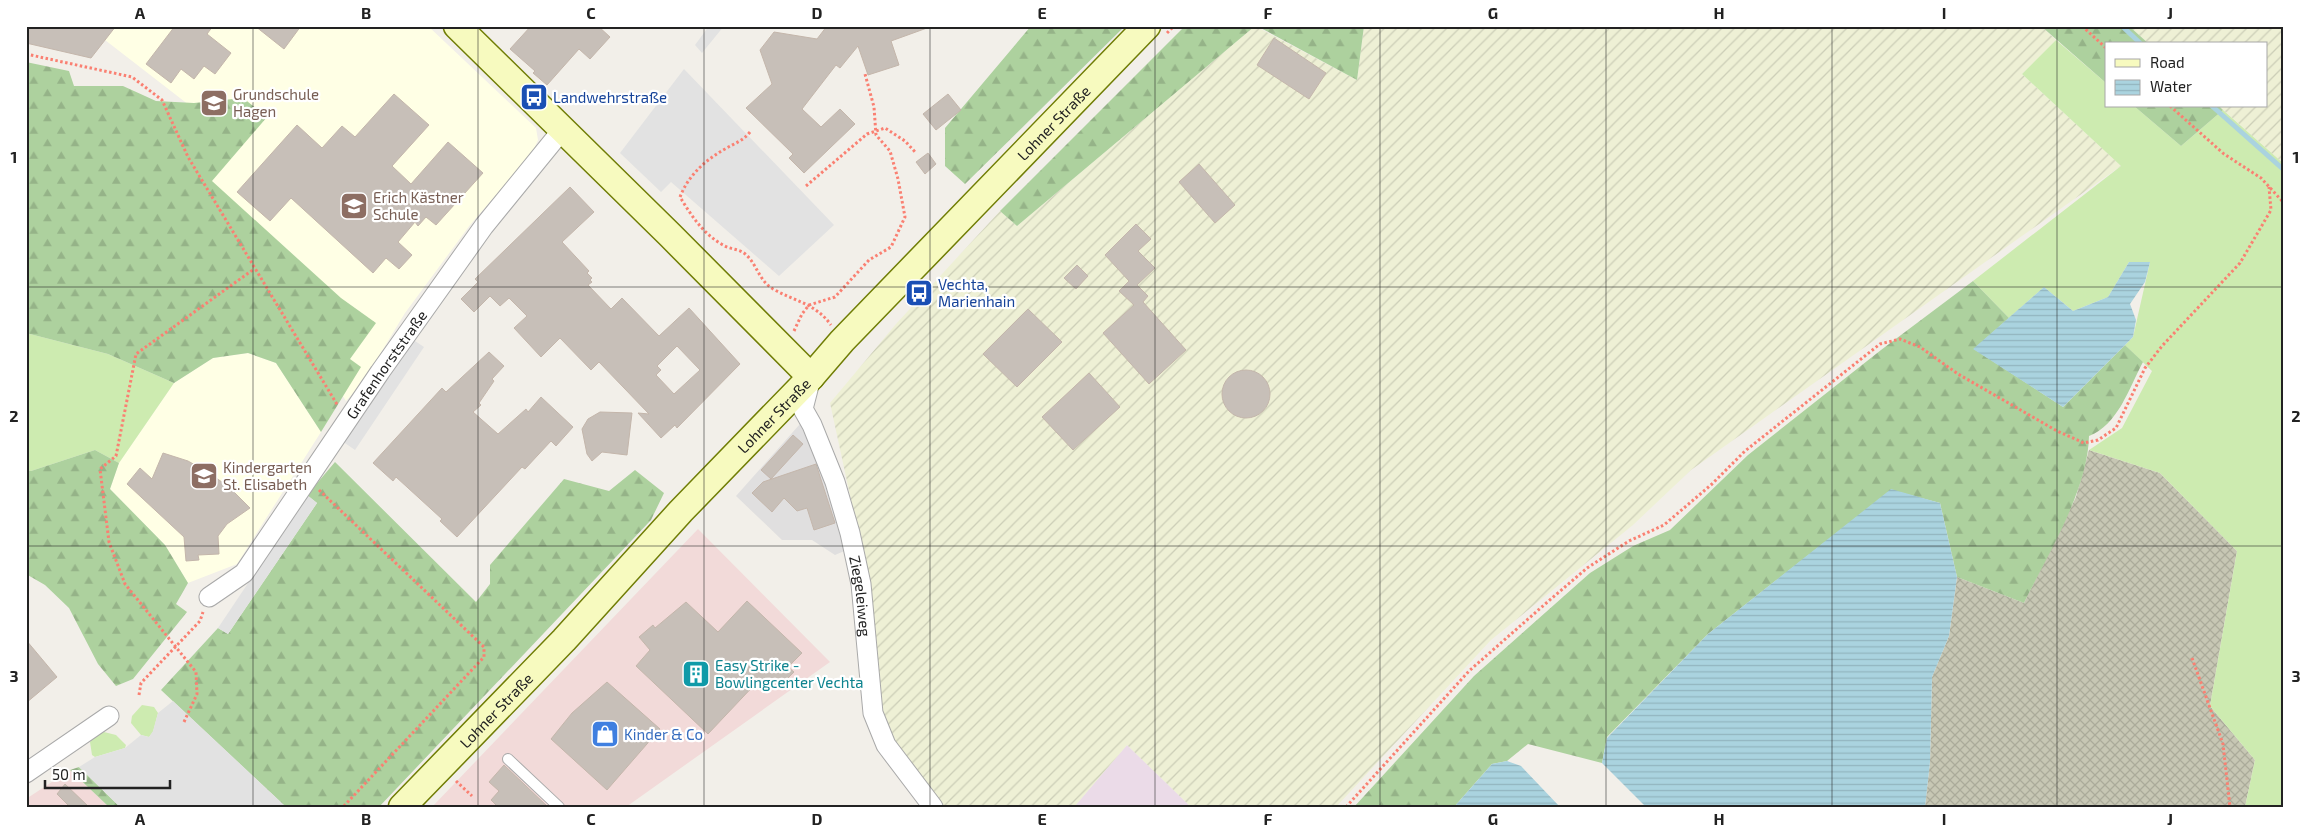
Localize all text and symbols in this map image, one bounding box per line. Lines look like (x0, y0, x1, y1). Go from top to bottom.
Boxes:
text: A (135, 3, 146, 22)
text: B (361, 3, 371, 22)
text: C (586, 3, 596, 22)
text: D (812, 3, 823, 22)
text: E (1037, 3, 1047, 22)
text: F (1264, 3, 1273, 22)
text: G (1488, 3, 1498, 22)
text: H (1713, 3, 1725, 22)
text: I (1942, 3, 1946, 22)
text: J (2167, 3, 2173, 22)
legend (2105, 42, 2268, 108)
text: Road (2150, 53, 2185, 71)
text: Water (2150, 77, 2192, 95)
street label: Lohner Straße (1013, 81, 1094, 164)
bus stop icon: Landwehrstraße (519, 82, 549, 112)
place label: Grundschule Hagen (233, 85, 319, 120)
school or university icon: Grundschule Hagen (199, 88, 229, 118)
place label: Landwehrstraße (553, 88, 667, 106)
text: 1 (11, 147, 17, 166)
text: 1 (2293, 147, 2299, 166)
place label: Erich Kästner Schule (373, 188, 464, 223)
school or university icon: Erich Kästner Schule (339, 191, 369, 221)
place label: Vechta, Marienhain (938, 275, 1015, 310)
bus stop icon: Vechta, Marienhain (904, 278, 934, 308)
street label: Grafenhorststraße (342, 306, 430, 422)
street label: Lohner Straße (733, 374, 814, 457)
text: 2 (9, 406, 19, 425)
text: 2 (2291, 406, 2301, 425)
place label: Kindergarten St. Elisabeth (223, 458, 312, 493)
school or university icon: Kindergarten St. Elisabeth (189, 461, 219, 491)
street label: Ziegeleiweg (846, 554, 875, 638)
place label: Easy Strike - Bowlingcenter Vechta (715, 656, 863, 691)
building icon: Easy Strike - Bowlingcenter Vechta (681, 659, 711, 689)
text: 3 (9, 666, 19, 685)
text: 3 (2291, 666, 2301, 685)
street label: Lohner Straße (456, 669, 536, 751)
shop icon: Kinder & Co (590, 719, 620, 749)
place label: Kinder & Co (624, 725, 703, 743)
scale bar (45, 758, 170, 790)
text: 50 m (52, 765, 86, 783)
text: A (135, 809, 146, 828)
text: B (361, 809, 371, 828)
text: C (586, 809, 596, 828)
text: D (812, 809, 823, 828)
text: E (1037, 809, 1047, 828)
text: F (1264, 809, 1273, 828)
text: G (1488, 809, 1498, 828)
text: H (1713, 809, 1725, 828)
text: I (1942, 809, 1946, 828)
text: J (2167, 809, 2173, 828)

